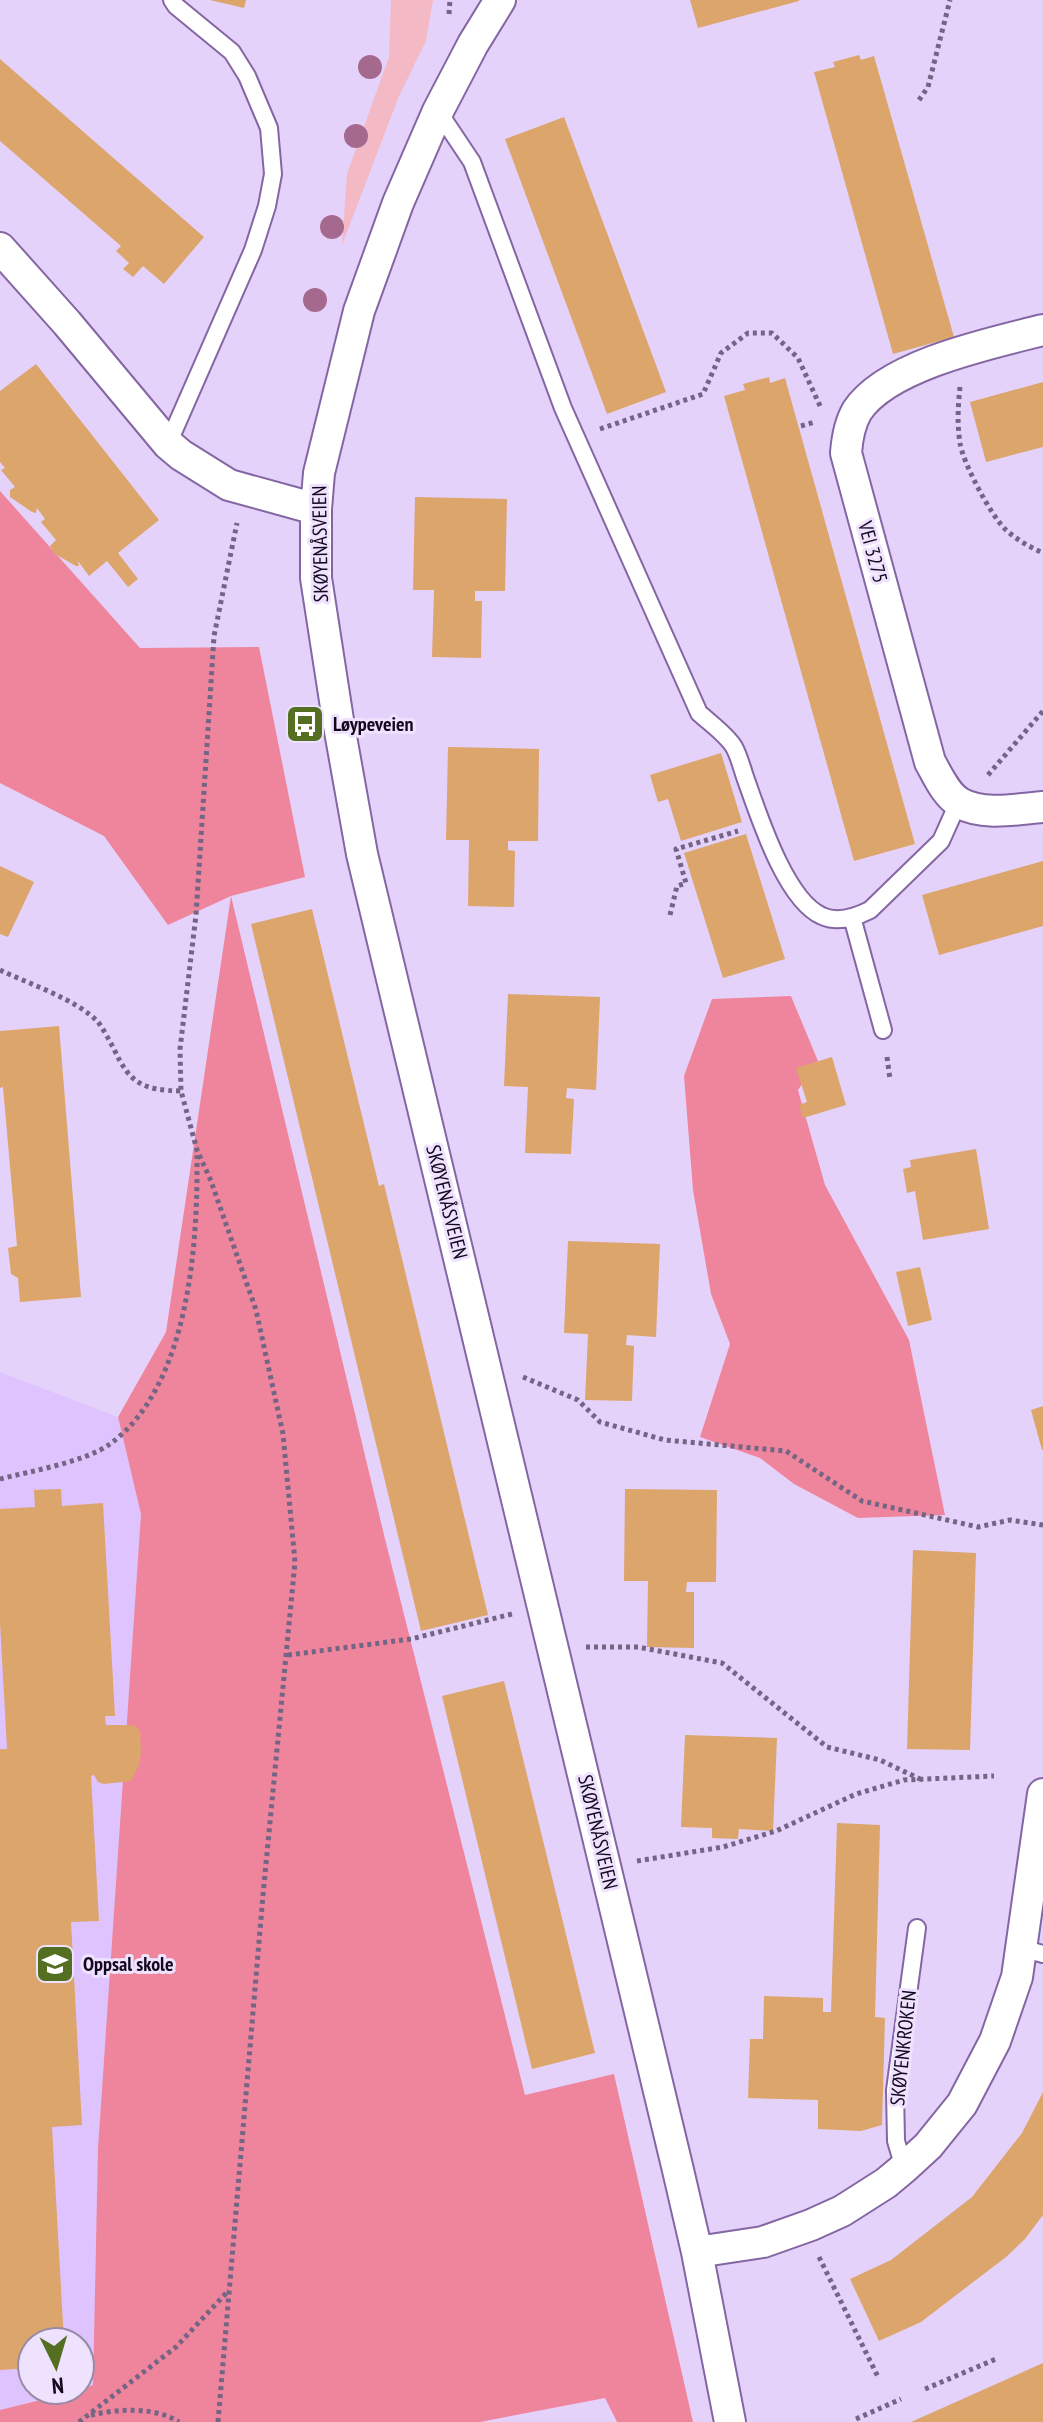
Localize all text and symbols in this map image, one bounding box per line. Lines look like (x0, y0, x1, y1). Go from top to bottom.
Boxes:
street label: SKØYENÅSVEIEN (306, 485, 334, 603)
street label: VEI 3275 (852, 517, 894, 586)
bus stop icon: Løypeveien (284, 703, 326, 745)
place label: Løypeveien (333, 711, 413, 737)
street label: SKØYENÅSVEIEN (420, 1142, 474, 1262)
street label: SKØYENÅSVEIEN (572, 1772, 624, 1892)
school or university icon: Oppsal skole (34, 1943, 76, 1985)
place label: Oppsal skole (83, 1951, 174, 1977)
street label: SKØYENKROKEN (884, 1989, 922, 2107)
north arrow (16, 2326, 96, 2406)
text: N (51, 2371, 65, 2400)

